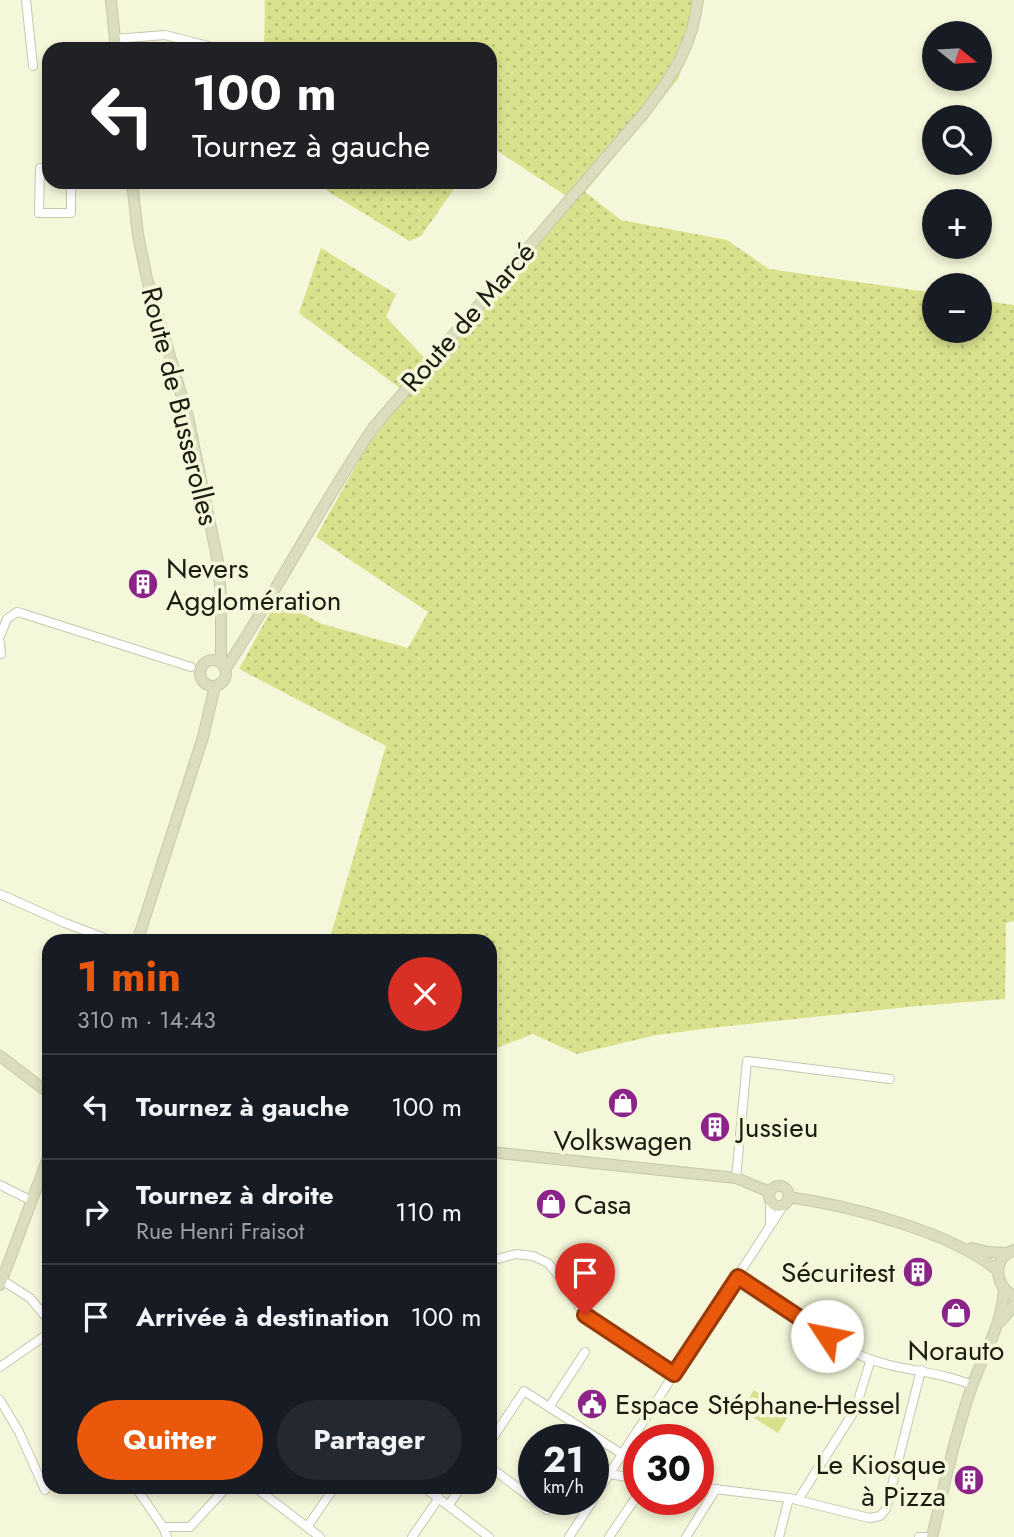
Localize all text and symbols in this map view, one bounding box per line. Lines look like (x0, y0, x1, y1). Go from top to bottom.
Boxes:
north arrow (922, 21, 992, 91)
map controls (922, 21, 992, 343)
text: 100 m (192, 58, 337, 128)
icon: left (77, 70, 168, 161)
button: search (922, 105, 992, 175)
text: Tournez à gauche (192, 123, 430, 169)
button: + (922, 189, 992, 259)
street label: Route de Marcé (391, 233, 545, 401)
button: − (922, 273, 992, 343)
street label: Route de Busserolles (131, 282, 229, 530)
place label: Nevers Agglomération (166, 548, 341, 621)
building icon: Nevers Agglomération (126, 567, 160, 601)
text: 1 min (77, 946, 181, 1007)
button: close (388, 957, 462, 1031)
text: 310 m · 14:43 (77, 1003, 216, 1037)
shop icon: Volkswagen (606, 1086, 640, 1120)
icon: left (77, 1088, 115, 1126)
text: Tournez à gauche (136, 1088, 349, 1126)
text: 100 m (391, 1088, 462, 1126)
place label: Jussieu (734, 1107, 818, 1148)
building icon: Jussieu (698, 1110, 732, 1144)
place label: Volkswagen (553, 1120, 693, 1161)
text: Tournez à droite (136, 1176, 334, 1214)
place label: Casa (574, 1184, 631, 1225)
shop icon: Casa (534, 1187, 568, 1221)
icon: right (77, 1193, 115, 1231)
text: 110 m (395, 1193, 462, 1231)
text: Rue Henri Fraisot (136, 1214, 304, 1248)
pin (555, 1243, 615, 1315)
place label: Sécuritest (781, 1252, 895, 1293)
icon: arrive (566, 1254, 604, 1292)
building icon: Sécuritest (901, 1255, 935, 1289)
shop icon: Norauto (939, 1296, 973, 1330)
icon: arrive (77, 1298, 115, 1336)
text: Arrivée à destination (136, 1298, 389, 1336)
text: 100 m (410, 1298, 481, 1336)
position arrow (790, 1299, 864, 1373)
place label: Norauto (908, 1330, 1004, 1371)
place label: Espace Stéphane-Hessel (615, 1384, 901, 1425)
public building icon: Espace Stéphane-Hessel (575, 1387, 609, 1421)
button: Quitter (77, 1400, 263, 1480)
button: Partager (277, 1400, 462, 1480)
speed limit sign: 30 (623, 1424, 714, 1515)
text: 21 (543, 1435, 584, 1485)
place label: Le Kiosque à Pizza (816, 1444, 946, 1517)
building icon: Le Kiosque à Pizza (952, 1463, 986, 1497)
text: km/h (543, 1474, 584, 1500)

